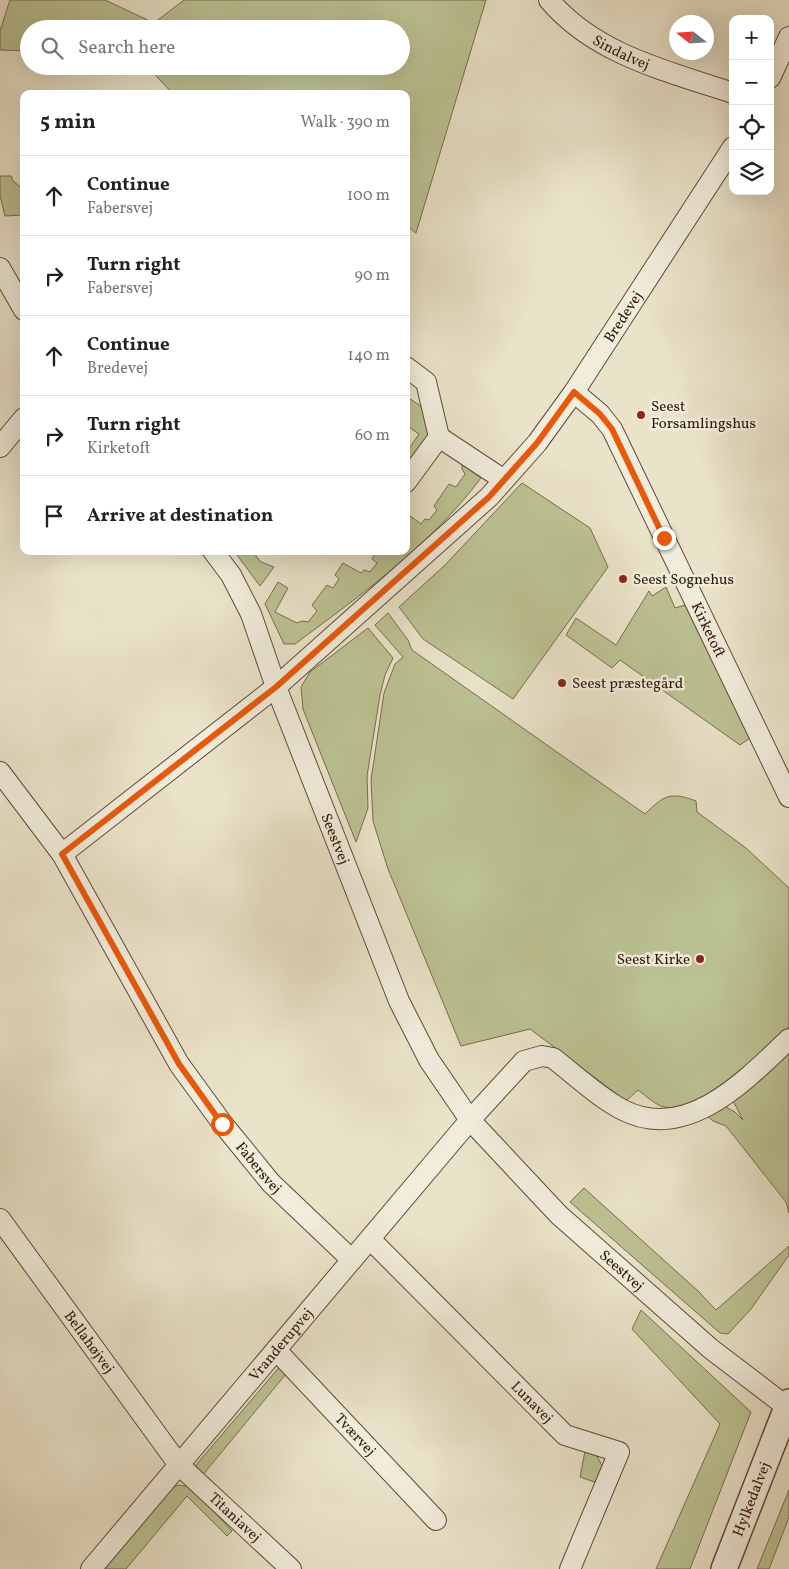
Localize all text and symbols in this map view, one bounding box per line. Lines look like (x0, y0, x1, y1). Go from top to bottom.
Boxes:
north arrow (669, 15, 714, 60)
map controls (729, 15, 774, 195)
button: + (729, 15, 774, 60)
search box (20, 20, 410, 75)
street label: Sindalvej (588, 31, 652, 76)
icon: search (38, 34, 66, 62)
text: Search here (78, 35, 175, 61)
button: − (729, 60, 774, 105)
button: locate (729, 105, 774, 150)
text: 5 min (40, 108, 96, 137)
text: Walk · 390 m (301, 112, 390, 134)
button: layers (729, 150, 774, 195)
text: Continue (87, 172, 170, 198)
icon: ahead (40, 182, 68, 210)
text: 100 m (347, 185, 390, 207)
text: Fabersvej (87, 198, 153, 220)
text: Turn right (87, 252, 180, 278)
icon: right (40, 262, 68, 290)
text: 90 m (354, 265, 390, 287)
text: Fabersvej (87, 278, 153, 300)
street label: Bredevej (600, 288, 649, 347)
text: Continue (87, 332, 170, 358)
icon: ahead (40, 342, 68, 370)
text: 140 m (348, 345, 390, 367)
text: Bredevej (87, 358, 148, 380)
place label: Seest Forsamlingshus (651, 397, 756, 435)
marker: Seest Forsamlingshus (635, 409, 647, 421)
text: Turn right (87, 412, 180, 438)
icon: right (40, 422, 68, 450)
text: 60 m (355, 425, 390, 447)
text: Kirketoft (87, 438, 150, 460)
icon: arrive (40, 502, 68, 530)
text: Arrive at destination (87, 503, 273, 529)
route end (653, 527, 676, 550)
place label: Seest Sognehus (633, 570, 734, 591)
marker: Seest Sognehus (617, 573, 629, 585)
street label: Kirketoft (685, 599, 730, 662)
place label: Seest præstegård (572, 674, 683, 695)
marker: Seest præstegård (556, 677, 568, 689)
street label: Seestvej (315, 811, 354, 868)
place label: Seest Kirke (617, 950, 690, 971)
marker: Seest Kirke (694, 953, 706, 965)
route start (211, 1113, 234, 1136)
street label: Fabersvej (230, 1138, 285, 1200)
street label: Seestvej (594, 1246, 648, 1297)
street label: Vranderupvej (245, 1304, 319, 1386)
street label: Bellahøjvej (58, 1307, 118, 1379)
street label: Lunavej (505, 1377, 557, 1429)
street label: Tværvej (329, 1409, 380, 1462)
street label: Hylkedalvej (729, 1459, 777, 1540)
street label: Titaniavej (203, 1489, 265, 1548)

